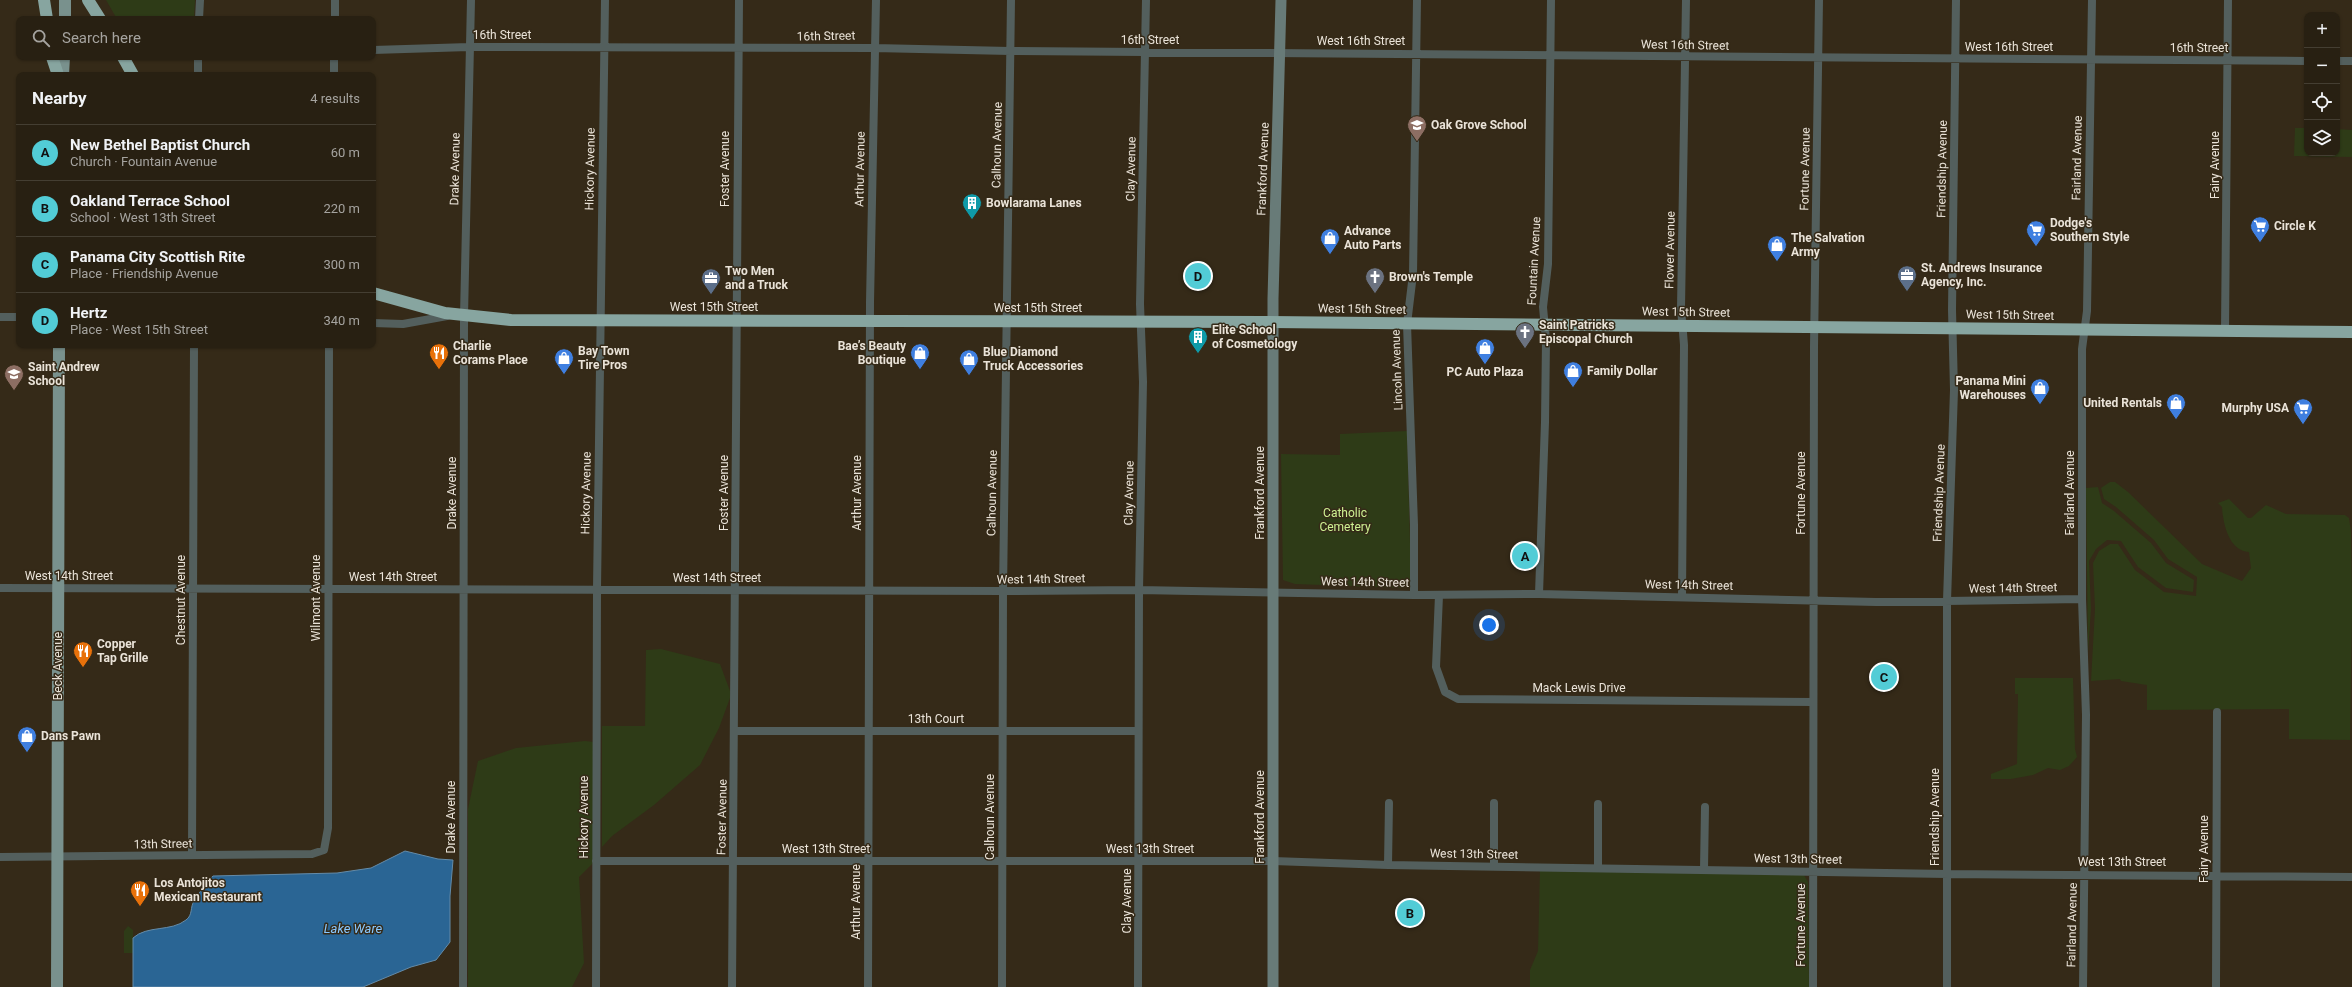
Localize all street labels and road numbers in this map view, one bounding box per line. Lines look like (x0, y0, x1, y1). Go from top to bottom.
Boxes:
street label: 16th Street (473, 28, 531, 42)
street label: 16th Street (797, 28, 856, 44)
street label: 16th Street (1121, 33, 1179, 47)
street label: West 16th Street (1317, 34, 1405, 48)
street label: West 16th Street (1641, 37, 1729, 53)
street label: West 16th Street (1965, 40, 2053, 54)
street label: 16th Street (2170, 41, 2228, 55)
street label: Calhoun Avenue (989, 102, 1005, 188)
street label: Fairland Avenue (2069, 115, 2085, 201)
street label: Friendship Avenue (1934, 120, 1950, 218)
street label: Frankford Avenue (1254, 122, 1272, 216)
street label: Fortune Avenue (1797, 127, 1813, 211)
street label: Hickory Avenue (582, 128, 598, 210)
street label: Foster Avenue (718, 131, 732, 207)
street label: Arthur Avenue (852, 131, 868, 207)
street label: Fairy Avenue (2208, 131, 2222, 199)
street label: Drake Avenue (447, 132, 463, 206)
street label: Clay Avenue (1123, 136, 1139, 202)
street label: Flower Avenue (1662, 211, 1678, 289)
street label: Fountain Avenue (1525, 216, 1543, 306)
street label: West 15th Street (670, 300, 758, 314)
street label: West 15th Street (994, 301, 1082, 315)
street label: West 15th Street (1318, 301, 1406, 317)
street label: West 15th Street (1642, 304, 1730, 320)
street label: West 15th Street (1966, 307, 2054, 323)
street label: Lincoln Avenue (1389, 329, 1405, 411)
street label: Friendship Avenue (1930, 444, 1948, 542)
street label: Frankford Avenue (1253, 446, 1267, 540)
street label: Calhoun Avenue (984, 450, 1000, 536)
street label: Fairland Avenue (2063, 450, 2077, 536)
street label: Fortune Avenue (1794, 451, 1808, 535)
street label: Hickory Avenue (578, 452, 594, 534)
street label: Foster Avenue (717, 455, 731, 531)
street label: Arthur Avenue (850, 455, 864, 531)
street label: Drake Avenue (445, 457, 459, 529)
street label: Clay Avenue (1121, 460, 1137, 526)
street label: Chestnut Avenue (174, 555, 188, 645)
street label: Wilmont Avenue (309, 555, 323, 641)
street label: West 14th Street (25, 569, 113, 583)
street label: West 14th Street (349, 570, 437, 584)
street label: West 14th Street (673, 571, 761, 585)
street label: West 14th Street (997, 571, 1085, 587)
street label: West 14th Street (1321, 574, 1409, 590)
street label: West 14th Street (1645, 577, 1733, 593)
street label: West 14th Street (1969, 580, 2057, 596)
street label: Beck Avenue (51, 632, 65, 700)
street label: Mack Lewis Drive (1532, 681, 1626, 695)
street label: 13th Court (908, 712, 964, 726)
street label: Friendship Avenue (1928, 768, 1942, 866)
street label: Frankford Avenue (1253, 770, 1267, 864)
street label: Calhoun Avenue (983, 774, 997, 860)
street label: Hickory Avenue (577, 776, 591, 858)
street label: Foster Avenue (714, 779, 730, 855)
street label: Drake Avenue (444, 781, 458, 853)
street label: Fairy Avenue (2197, 815, 2211, 883)
street label: 13th Street (134, 836, 193, 852)
street label: West 13th Street (782, 842, 870, 856)
street label: West 13th Street (1106, 842, 1194, 856)
street label: West 13th Street (1430, 846, 1518, 862)
street label: West 13th Street (1754, 851, 1842, 867)
street label: West 13th Street (2078, 855, 2166, 869)
street label: Arthur Avenue (849, 864, 863, 940)
street label: Clay Avenue (1120, 868, 1134, 934)
street label: Fairland Avenue (2064, 882, 2080, 968)
street label: Fortune Avenue (1794, 883, 1808, 967)

